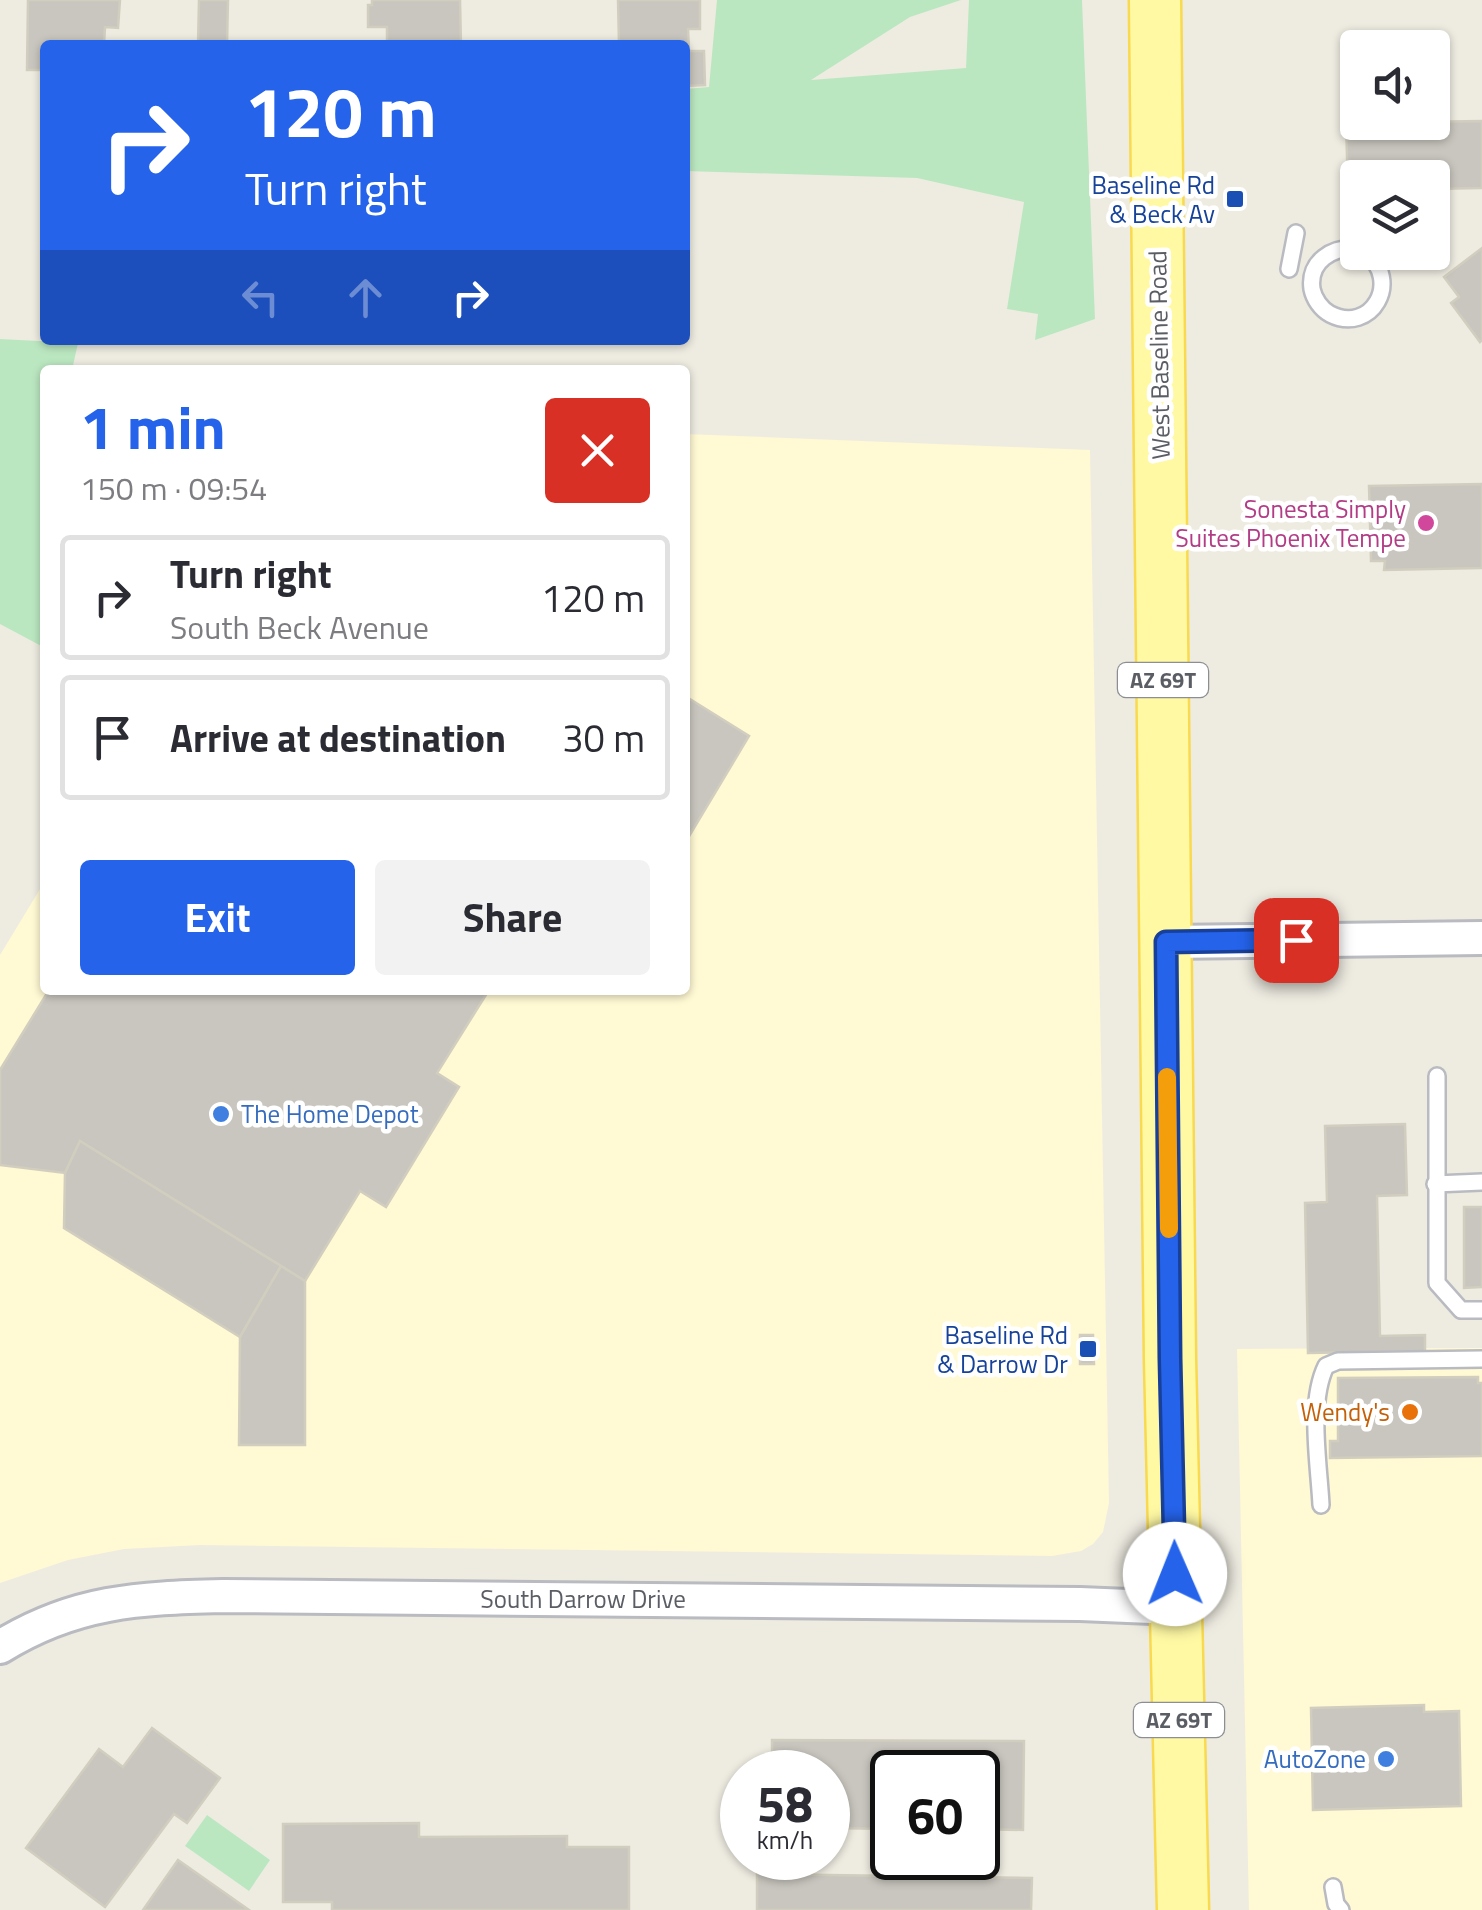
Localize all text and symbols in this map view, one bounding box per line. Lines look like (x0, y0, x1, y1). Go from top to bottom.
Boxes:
map controls (1340, 30, 1450, 270)
button: sound (1340, 30, 1450, 140)
text: 120 m (245, 58, 437, 164)
icon: right (80, 80, 210, 210)
text: Turn right (245, 154, 427, 222)
button: layers (1340, 160, 1450, 270)
place label: Baseline Rd & Beck Av (1092, 166, 1215, 233)
marker: Baseline Rd & Beck Av (1224, 188, 1246, 210)
street label: West Baseline Road (1138, 250, 1180, 460)
icon: left (233, 270, 288, 325)
icon: ahead (338, 270, 393, 325)
icon: right (443, 270, 498, 325)
text: 1 min (80, 381, 226, 472)
button: close (545, 398, 650, 503)
text: 150 m · 09:54 (80, 464, 267, 512)
place label: Sonesta Simply Suites Phoenix Tempe (1175, 490, 1406, 557)
marker: Sonesta Simply Suites Phoenix Tempe (1415, 512, 1437, 534)
text: Turn right (170, 545, 332, 603)
text: 120 m (541, 569, 645, 627)
icon: right (85, 570, 140, 625)
text: South Beck Avenue (170, 603, 429, 651)
road number: AZ 69T (1118, 663, 1208, 697)
text: Arrive at destination (170, 709, 506, 767)
text: 30 m (562, 709, 645, 767)
icon: arrive (85, 710, 140, 765)
button: Exit (80, 860, 355, 975)
button: Share (375, 860, 650, 975)
pin (1254, 898, 1339, 983)
icon: arrive (1269, 913, 1324, 968)
place label: The Home Depot (241, 1095, 419, 1133)
marker: The Home Depot (210, 1103, 232, 1125)
place label: Baseline Rd & Darrow Dr (937, 1316, 1068, 1383)
marker: Baseline Rd & Darrow Dr (1077, 1338, 1099, 1360)
place label: Wendy's (1300, 1393, 1390, 1431)
marker: Wendy's (1399, 1401, 1421, 1423)
position arrow (1123, 1522, 1227, 1626)
street label: South Darrow Drive (480, 1580, 686, 1618)
road number: AZ 69T (1134, 1703, 1224, 1737)
place label: AutoZone (1264, 1740, 1366, 1778)
marker: AutoZone (1375, 1748, 1397, 1770)
speed limit sign: 60 (870, 1750, 1000, 1880)
text: 58 (757, 1765, 813, 1841)
text: km/h (757, 1821, 813, 1859)

